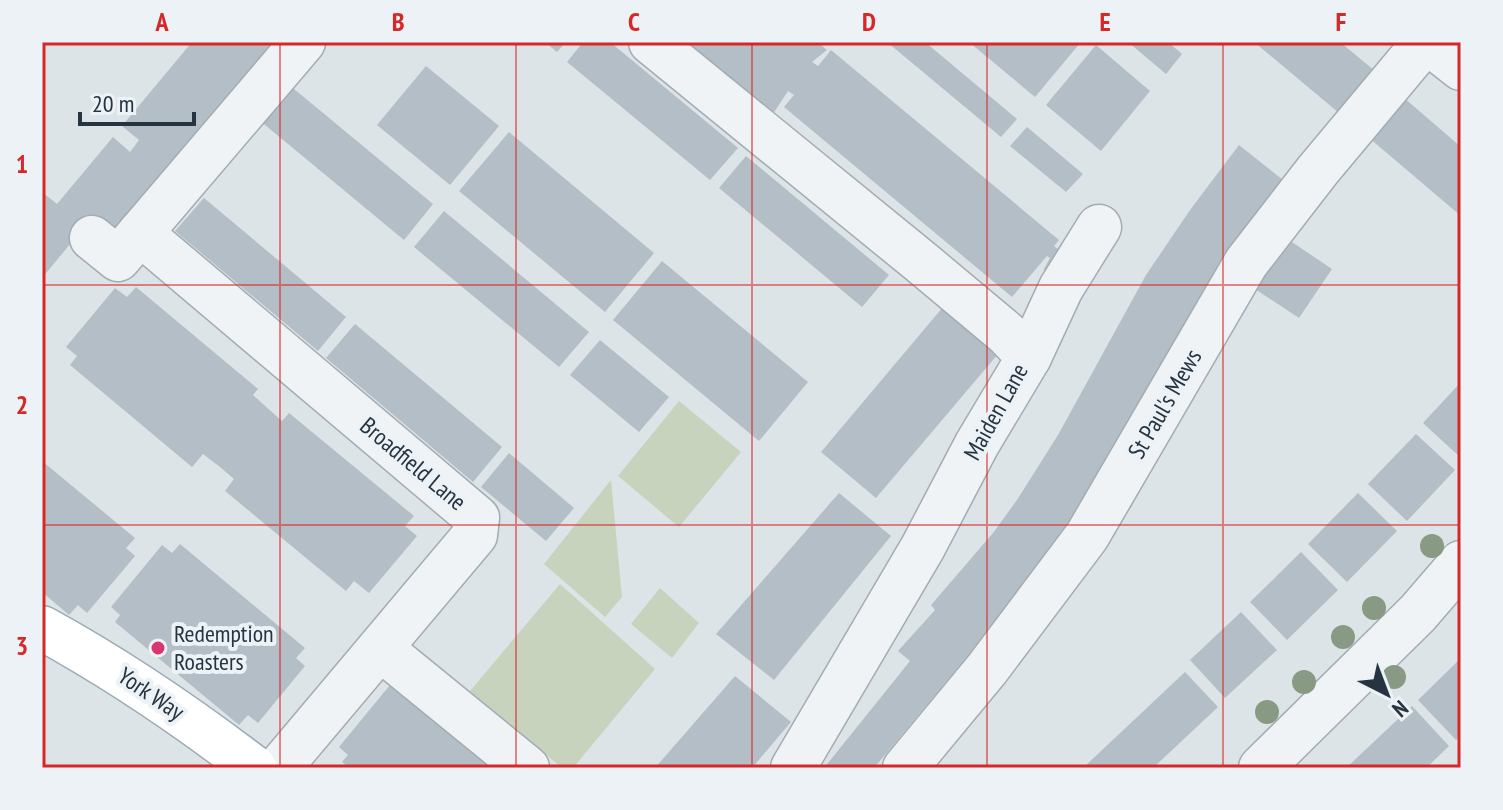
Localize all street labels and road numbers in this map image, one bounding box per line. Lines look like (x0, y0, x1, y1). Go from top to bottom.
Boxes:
street label: St Paul's Mews (1121, 343, 1208, 464)
street label: Maiden Lane (956, 358, 1035, 465)
street label: Broadfield Lane (354, 410, 473, 517)
street label: York Way (112, 660, 190, 727)

